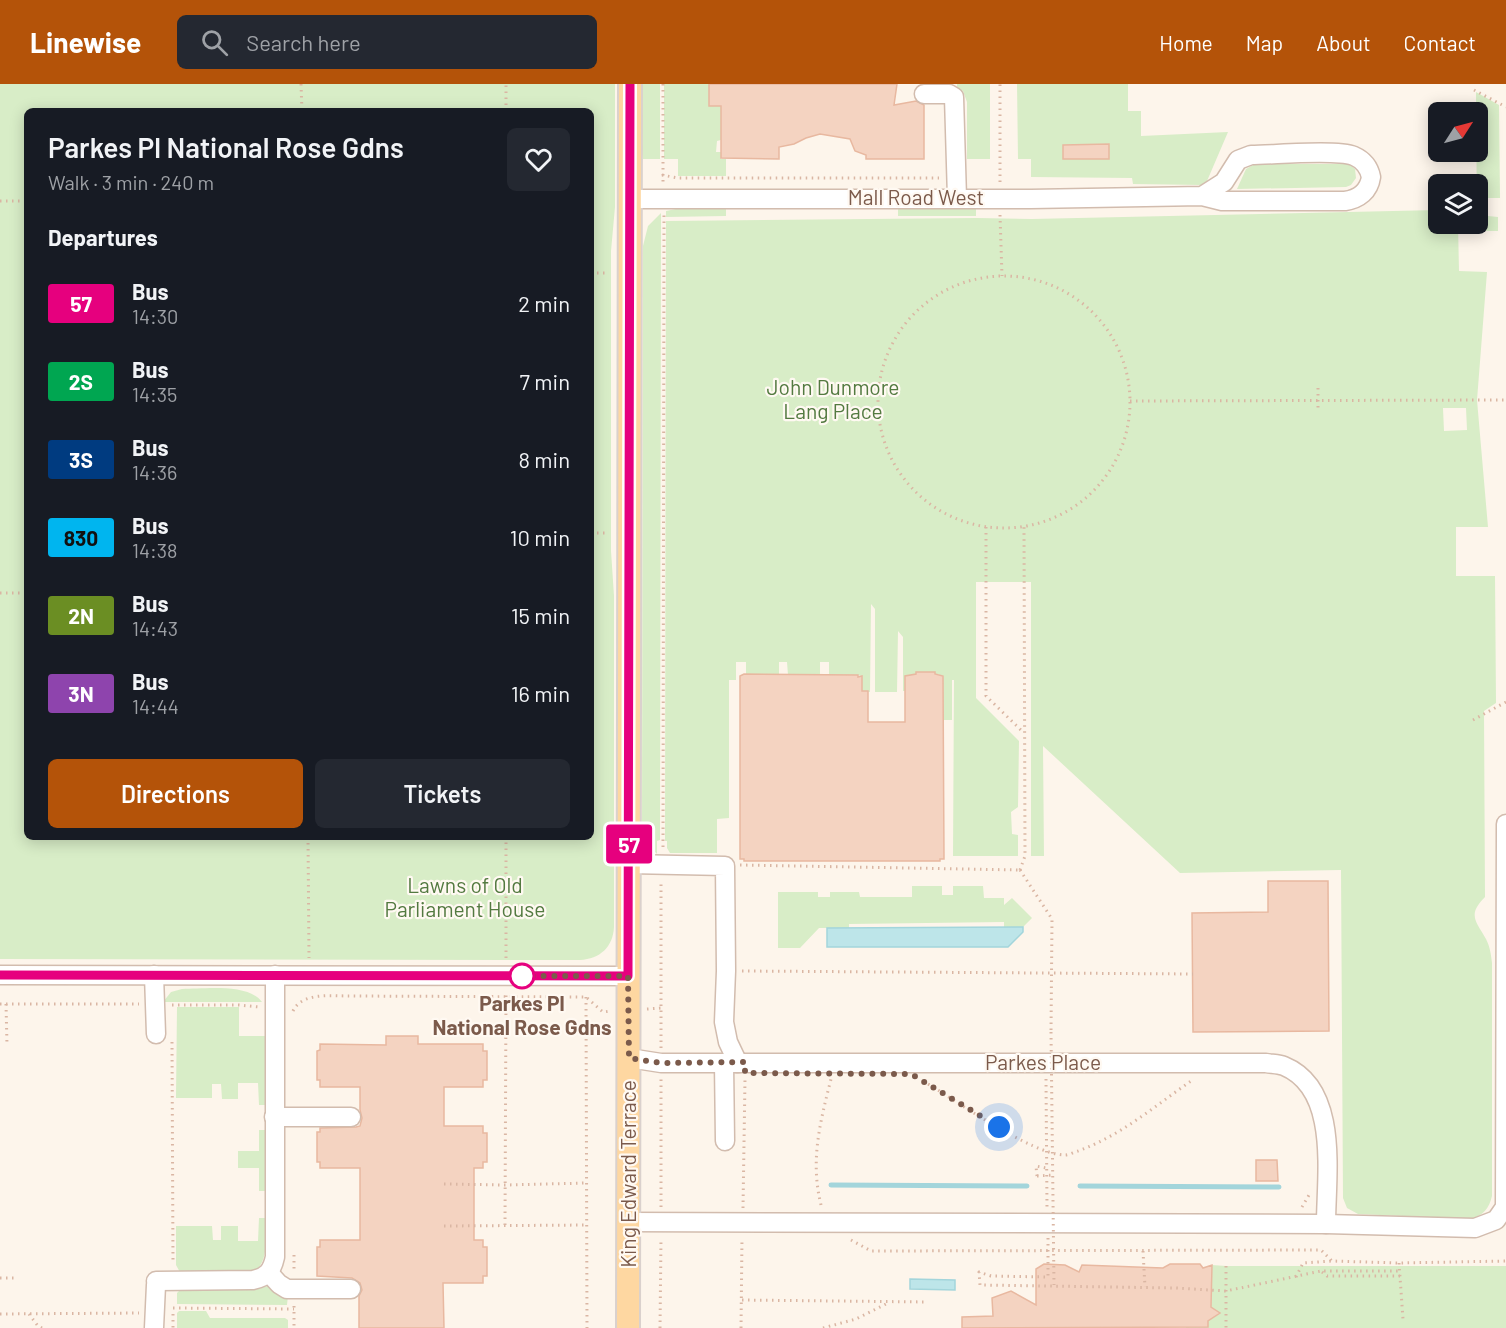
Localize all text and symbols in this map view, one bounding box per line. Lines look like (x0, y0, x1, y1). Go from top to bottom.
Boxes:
search box (177, 15, 597, 69)
text: Linewise (30, 25, 141, 59)
icon: search (198, 26, 231, 59)
text: Search here (246, 29, 361, 55)
text: Home (1159, 30, 1213, 55)
text: Map (1246, 30, 1283, 55)
text: About (1316, 30, 1371, 55)
text: Contact (1404, 30, 1476, 55)
north arrow (1428, 102, 1488, 162)
map controls (1428, 102, 1488, 234)
button: heart (507, 128, 570, 191)
text: Parkes Pl National Rose Gdns (48, 130, 404, 164)
text: Walk · 3 min · 240 m (48, 170, 214, 194)
button: layers (1428, 174, 1488, 234)
street label: Mall Road West (848, 184, 984, 209)
text: Departures (48, 224, 158, 250)
text: Bus (132, 278, 169, 304)
text: 2 min (518, 290, 570, 316)
text: 57 (70, 291, 92, 316)
text: 14:30 (132, 304, 178, 328)
text: Bus (132, 356, 169, 382)
text: 7 min (520, 368, 570, 394)
text: 2S (69, 369, 93, 394)
park label: John Dunmore Lang Place (766, 374, 900, 423)
text: 14:35 (132, 382, 177, 406)
text: Bus (132, 434, 169, 460)
text: 8 min (518, 446, 570, 472)
text: 3S (69, 447, 93, 472)
text: 14:36 (132, 460, 177, 484)
text: Bus (132, 512, 169, 538)
text: 10 min (510, 524, 570, 550)
text: 830 (64, 525, 98, 550)
text: 14:38 (132, 538, 178, 562)
text: Bus (132, 590, 169, 616)
text: 15 min (511, 602, 570, 628)
text: 2N (68, 603, 94, 628)
text: 14:43 (132, 616, 178, 640)
text: Bus (132, 668, 169, 694)
text: 16 min (511, 680, 570, 706)
text: 3N (68, 681, 94, 706)
text: 14:44 (132, 694, 179, 718)
button: Directions (48, 759, 303, 828)
button: Tickets (315, 759, 570, 828)
line badge: 57 (602, 824, 656, 864)
text: 57 (618, 832, 640, 857)
park label: Lawns of Old Parliament House (385, 872, 545, 921)
marker: Parkes Pl National Rose Gdns (509, 963, 535, 989)
place label: Parkes Pl National Rose Gdns (432, 990, 612, 1039)
street label: Parkes Place (985, 1049, 1101, 1074)
street label: King Edward Terrace (615, 1080, 640, 1268)
your location (984, 1112, 1014, 1142)

